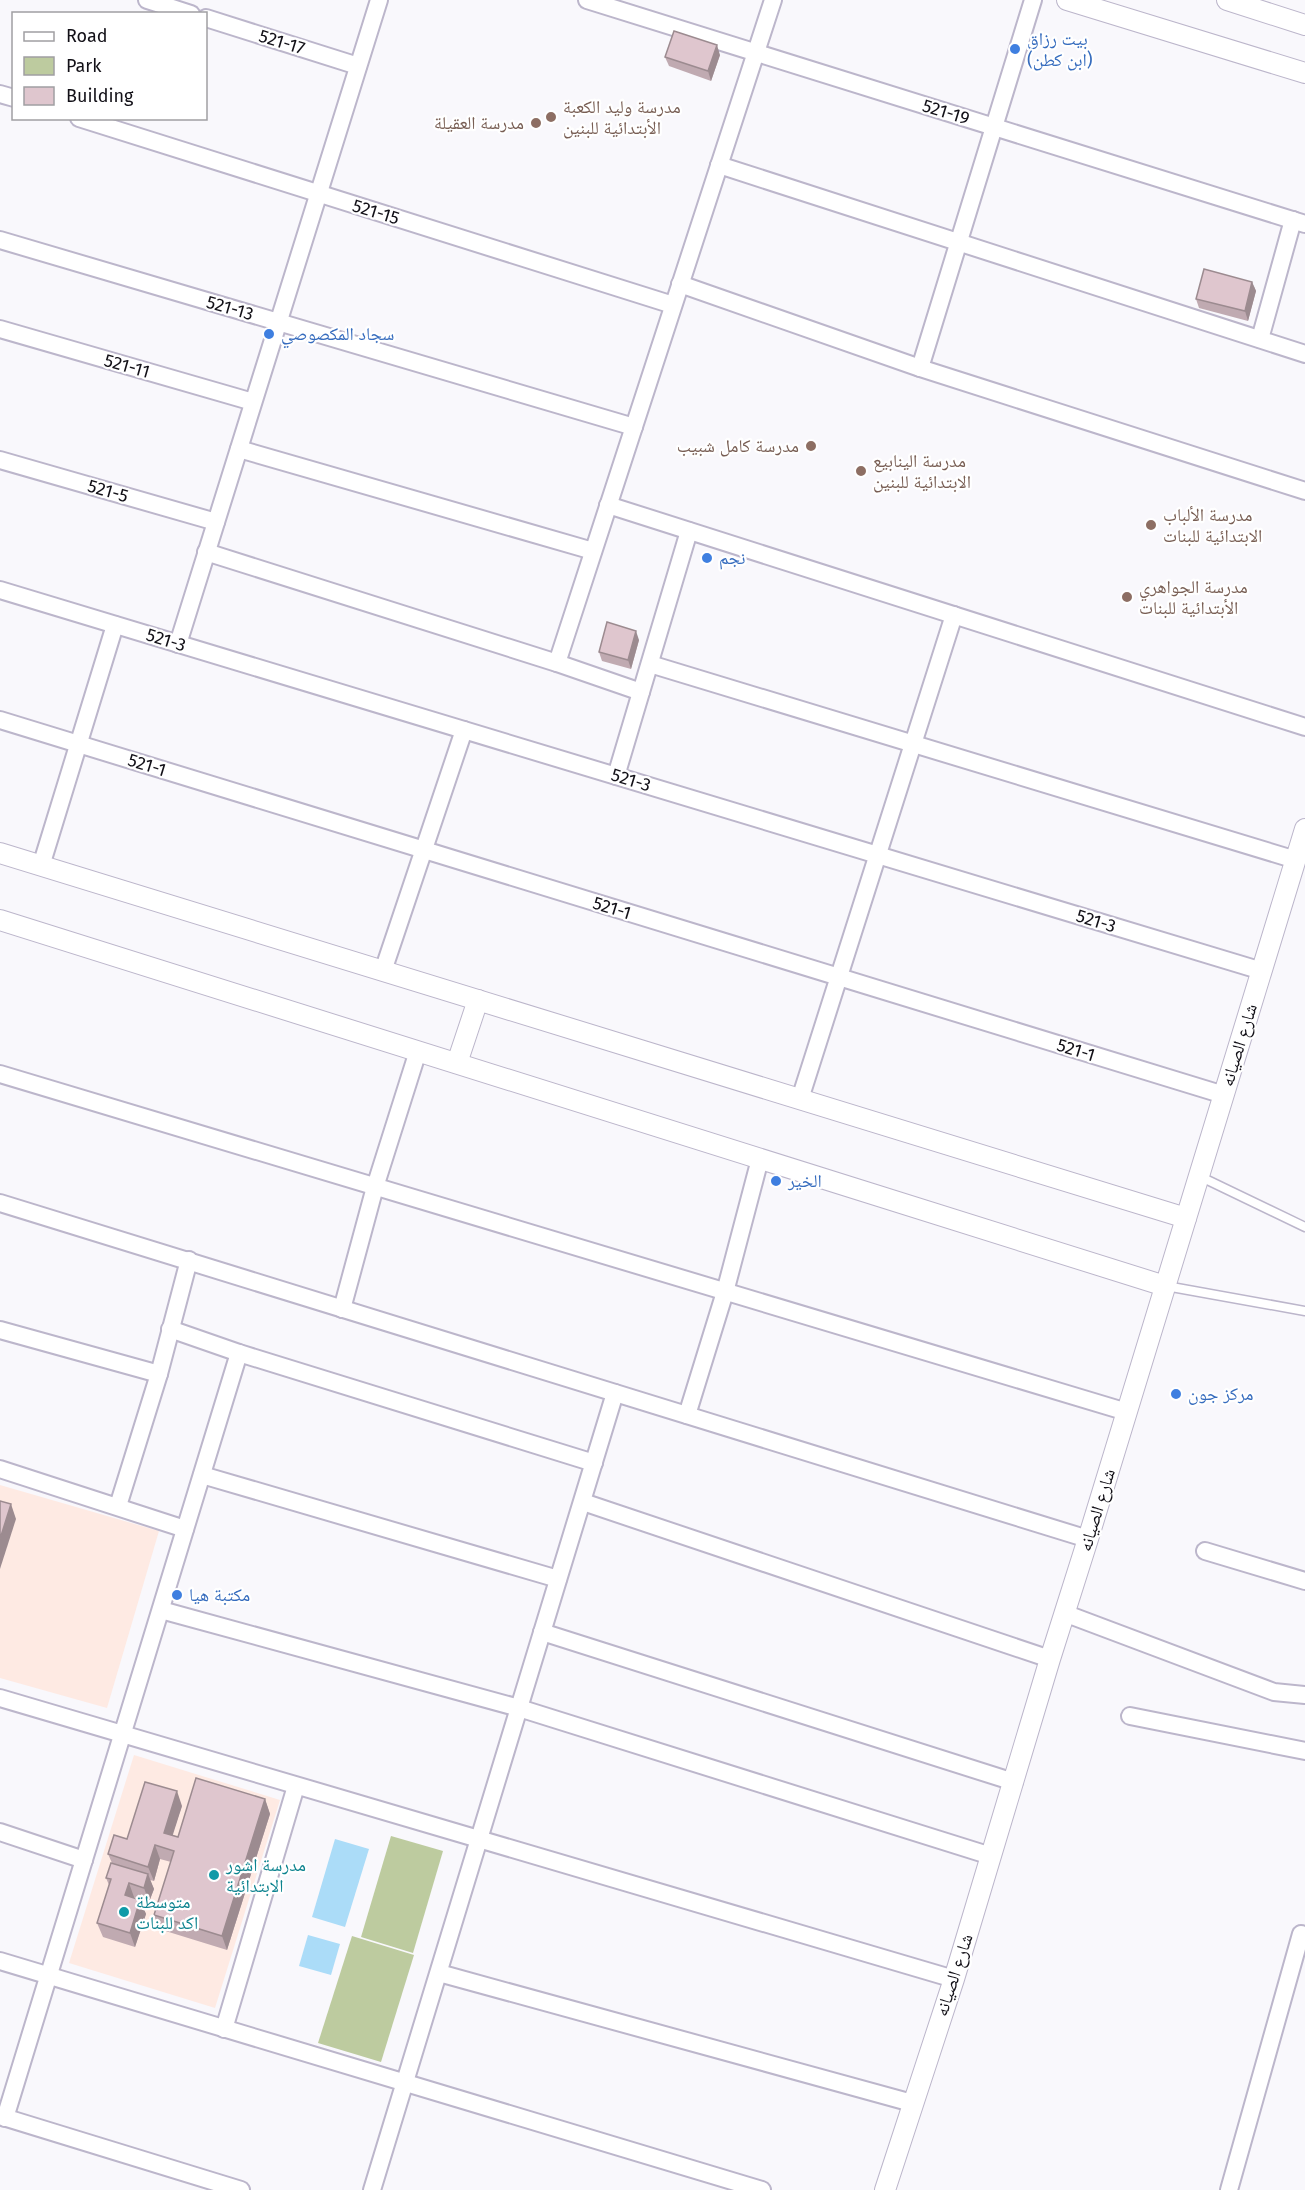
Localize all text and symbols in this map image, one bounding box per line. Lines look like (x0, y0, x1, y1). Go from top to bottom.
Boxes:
legend (12, 12, 207, 120)
text: Road (66, 25, 108, 47)
street label: 521-17 (256, 25, 308, 59)
place label: بيت رزاق (ابن كطن) (1027, 28, 1093, 71)
marker: بيت رزاق (ابن كطن) (1008, 42, 1022, 56)
text: Park (66, 55, 102, 77)
text: Building (66, 85, 134, 107)
street label: 521-19 (920, 94, 972, 130)
place label: مدرسة وليد الكعبة الأبتدائية للبنين (563, 96, 681, 139)
marker: مدرسة وليد الكعبة الأبتدائية للبنين (544, 110, 558, 124)
place label: مدرسة العقيلة (434, 112, 524, 134)
marker: مدرسة العقيلة (529, 116, 543, 130)
street label: 521-15 (350, 194, 402, 230)
street label: 521-13 (204, 291, 256, 325)
place label: سجاد المكصوصي (281, 323, 394, 349)
marker: سجاد المكصوصي (262, 327, 276, 341)
street label: 521-11 (102, 349, 152, 383)
place label: مدرسة كامل شبيب (677, 435, 799, 457)
marker: مدرسة كامل شبيب (804, 439, 818, 453)
place label: مدرسة الينابيع الابتدائية للبنين (873, 450, 971, 493)
marker: مدرسة الينابيع الابتدائية للبنين (854, 464, 868, 478)
street label: 521-5 (85, 475, 131, 507)
place label: مدرسة الألباب الابتدائية للبنات (1163, 504, 1262, 547)
marker: مدرسة الألباب الابتدائية للبنات (1144, 518, 1158, 532)
place label: نجم (719, 547, 745, 570)
marker: نجم (700, 551, 714, 565)
place label: مدرسة الجواهري الأبتدائية للبنات (1139, 576, 1248, 619)
marker: مدرسة الجواهري الأبتدائية للبنات (1120, 590, 1134, 604)
street label: 521-3 (144, 624, 188, 656)
street label: 521-1 (125, 749, 169, 781)
street label: 521-3 (609, 764, 653, 796)
street label: 521-1 (590, 892, 634, 924)
street label: 521-3 (1074, 905, 1118, 937)
street label: شارع الصيانه (1216, 1001, 1262, 1089)
street label: 521-1 (1054, 1034, 1098, 1066)
place label: الخير (787, 1170, 822, 1192)
marker: الخير (769, 1174, 783, 1188)
place label: مركز جون (1188, 1383, 1253, 1405)
marker: مركز جون (1169, 1387, 1183, 1401)
street label: شارع الصيانه (1074, 1466, 1120, 1554)
place label: مكتبة هيا (189, 1584, 250, 1606)
marker: مكتبة هيا (170, 1588, 184, 1602)
place label: مدرسة اشور الابتدائية (225, 1854, 306, 1897)
marker: مدرسة اشور الابتدائية (207, 1868, 221, 1882)
place label: متوسطة اكد للبنات (136, 1891, 198, 1934)
marker: متوسطة اكد للبنات (117, 1905, 131, 1919)
street label: شارع الصيانه (930, 1931, 978, 2019)

